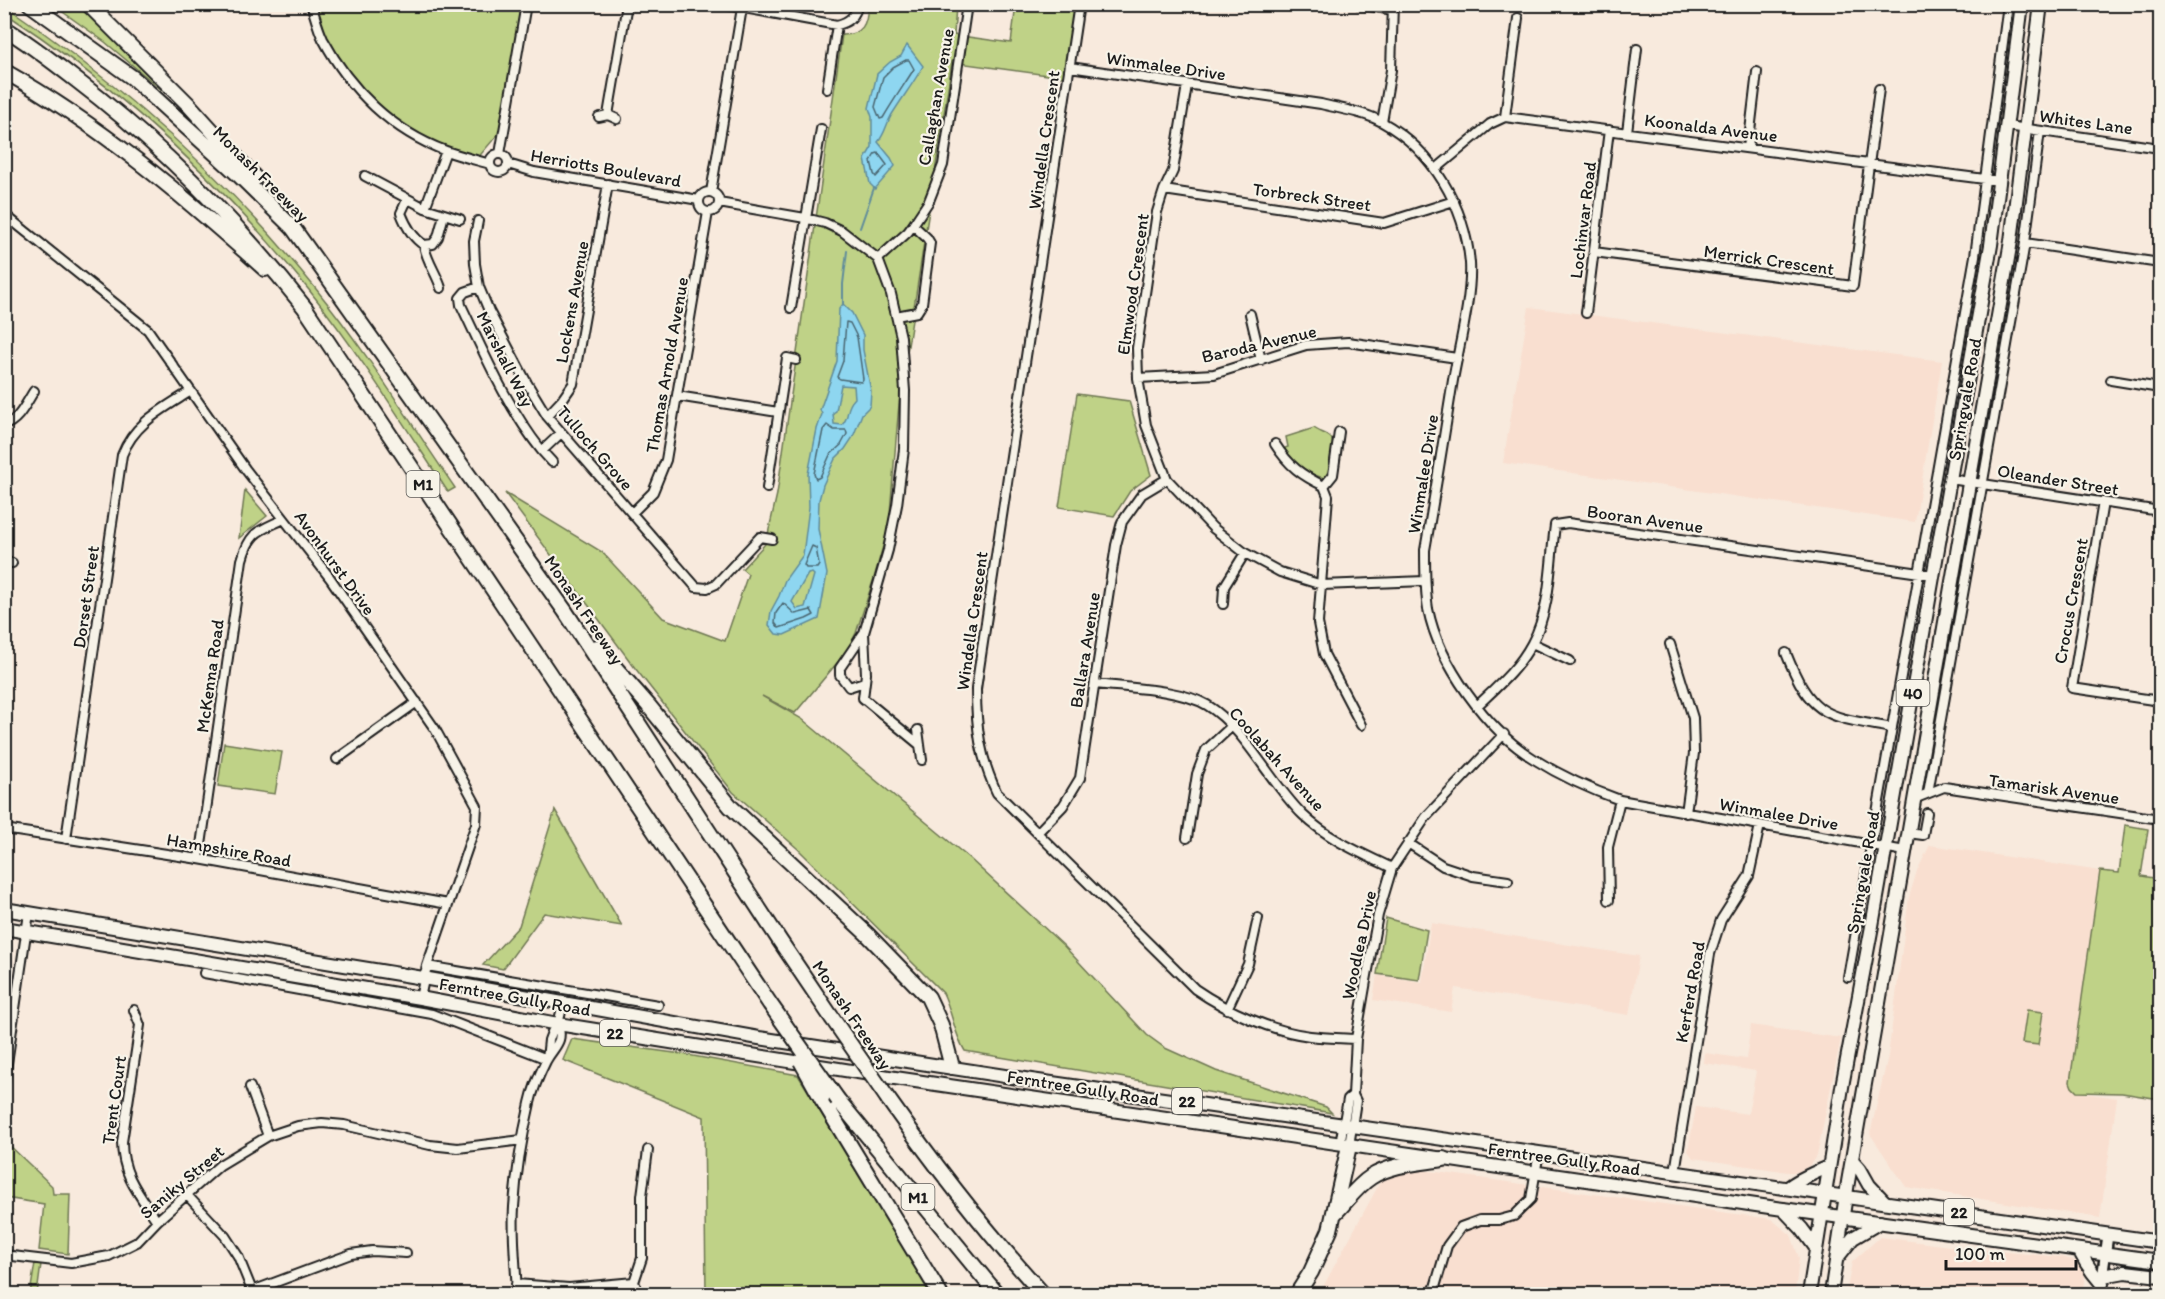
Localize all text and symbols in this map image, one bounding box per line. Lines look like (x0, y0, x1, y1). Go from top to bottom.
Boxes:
street label: Callaghan Avenue (913, 27, 959, 167)
street label: Winmalee Drive (1105, 47, 1227, 85)
street label: Windella Crescent (1023, 69, 1065, 211)
street label: Whites Lane (2038, 105, 2134, 139)
street label: Koonalda Avenue (1643, 109, 1779, 147)
street label: Monash Freeway (208, 121, 314, 227)
street label: Herriotts Boulevard (529, 144, 683, 192)
street label: Lochinvar Road (1565, 160, 1601, 280)
street label: Torbreck Street (1251, 178, 1373, 216)
street label: Elmwood Crescent (1112, 212, 1154, 356)
street label: Lockens Avenue (550, 239, 594, 365)
street label: Merrick Crescent (1702, 240, 1836, 280)
street label: Thomas Arnold Avenue (641, 275, 693, 455)
street label: Marshall Way (471, 307, 539, 411)
street label: Baroda Avenue (1199, 320, 1319, 368)
street label: Springvale Road (1943, 336, 1987, 462)
street label: Tulloch Grove (552, 401, 638, 495)
street label: Winmalee Drive (1403, 413, 1443, 535)
street label: Oleander Street (1996, 460, 2121, 501)
road number: M1 (406, 471, 440, 497)
street label: Booran Avenue (1585, 500, 1705, 538)
street label: Avonhurst Drive (290, 506, 380, 620)
street label: Crocus Crescent (2049, 536, 2093, 666)
street label: Dorset Street (68, 544, 104, 650)
street label: Windella Crescent (951, 550, 993, 692)
street label: Monash Freeway (539, 551, 629, 669)
street label: Ballara Avenue (1065, 591, 1105, 709)
street label: McKenna Road (191, 618, 229, 734)
road number: 40 (1896, 680, 1930, 706)
street label: Coolabah Avenue (1224, 702, 1330, 816)
street label: Tamarisk Avenue (1987, 769, 2121, 809)
street label: Winmalee Drive (1718, 793, 1840, 835)
street label: Springvale Road (1841, 809, 1885, 935)
street label: Hampshire Road (165, 828, 293, 872)
street label: Woodlea Drive (1337, 888, 1381, 1002)
street label: Kerferd Road (1670, 939, 1710, 1044)
street label: Monash Freeway (807, 956, 897, 1074)
street label: Ferntree Gully Road (437, 973, 593, 1021)
road number: 22 (600, 1020, 630, 1046)
street label: Trent Court (97, 1054, 131, 1146)
street label: Ferntree Gully Road (1005, 1065, 1161, 1111)
road number: 22 (1172, 1088, 1202, 1114)
street label: Ferntree Gully Road (1486, 1137, 1642, 1181)
street label: Saniky Street (135, 1140, 229, 1224)
road number: M1 (902, 1184, 934, 1210)
road number: 22 (1944, 1199, 1974, 1225)
scale bar (1946, 1233, 2076, 1271)
text: 100 m (1955, 1243, 2005, 1265)

